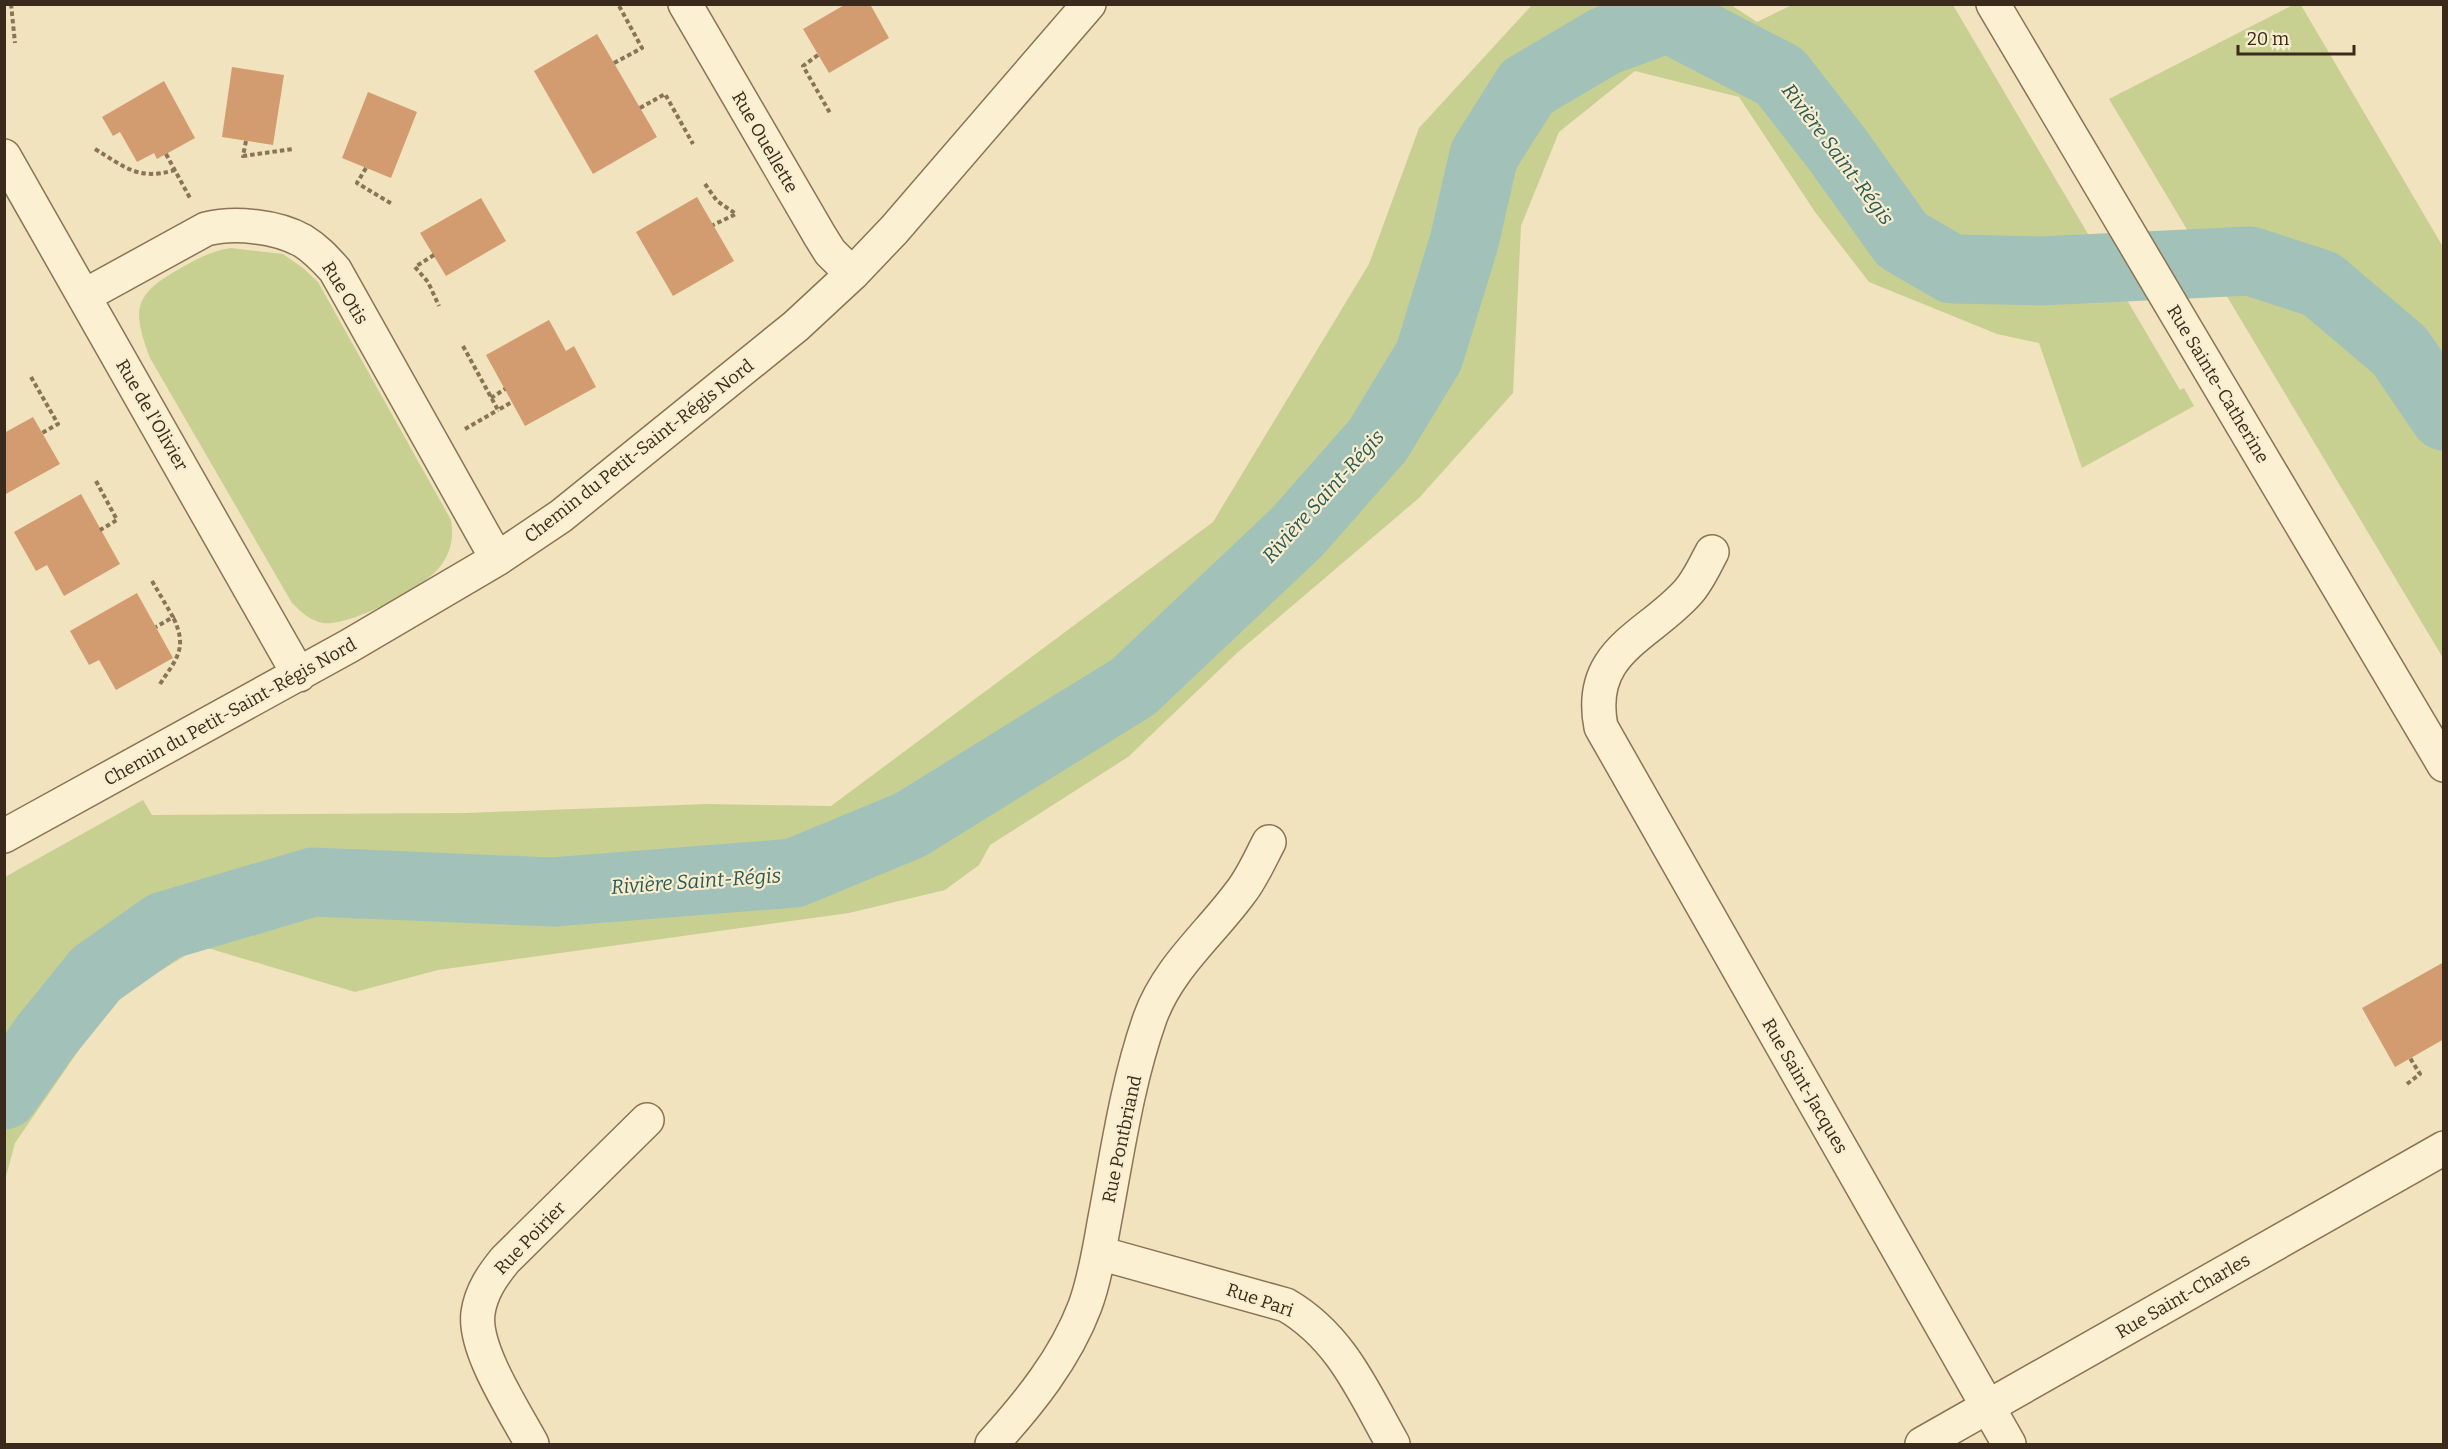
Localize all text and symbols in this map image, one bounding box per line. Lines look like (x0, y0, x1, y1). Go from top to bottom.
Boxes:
scale bar (2238, 18, 2354, 56)
text: 20 m (2247, 28, 2289, 50)
water label: Rivière Saint-Régis (1777, 79, 1899, 229)
street label: Rue Ouellette (727, 87, 803, 197)
street label: Rue Otis (317, 258, 373, 328)
street label: Rue Sainte-Catherine (2162, 301, 2274, 467)
street label: Chemin du Petit-Saint-Régis Nord (520, 354, 758, 547)
street label: Rue de l'Olivier (111, 355, 193, 475)
water label: Rivière Saint-Régis (1257, 425, 1389, 567)
street label: Chemin du Petit-Saint-Régis Nord (100, 633, 360, 791)
water label: Rivière Saint-Régis (610, 863, 782, 899)
street label: Rue Saint-Jacques (1757, 1015, 1853, 1157)
street label: Rue Pontbriand (1098, 1073, 1146, 1205)
street label: Rue Poirier (490, 1197, 570, 1279)
street label: Rue Saint-Charles (2112, 1249, 2254, 1343)
street label: Rue Pari (1224, 1278, 1296, 1322)

